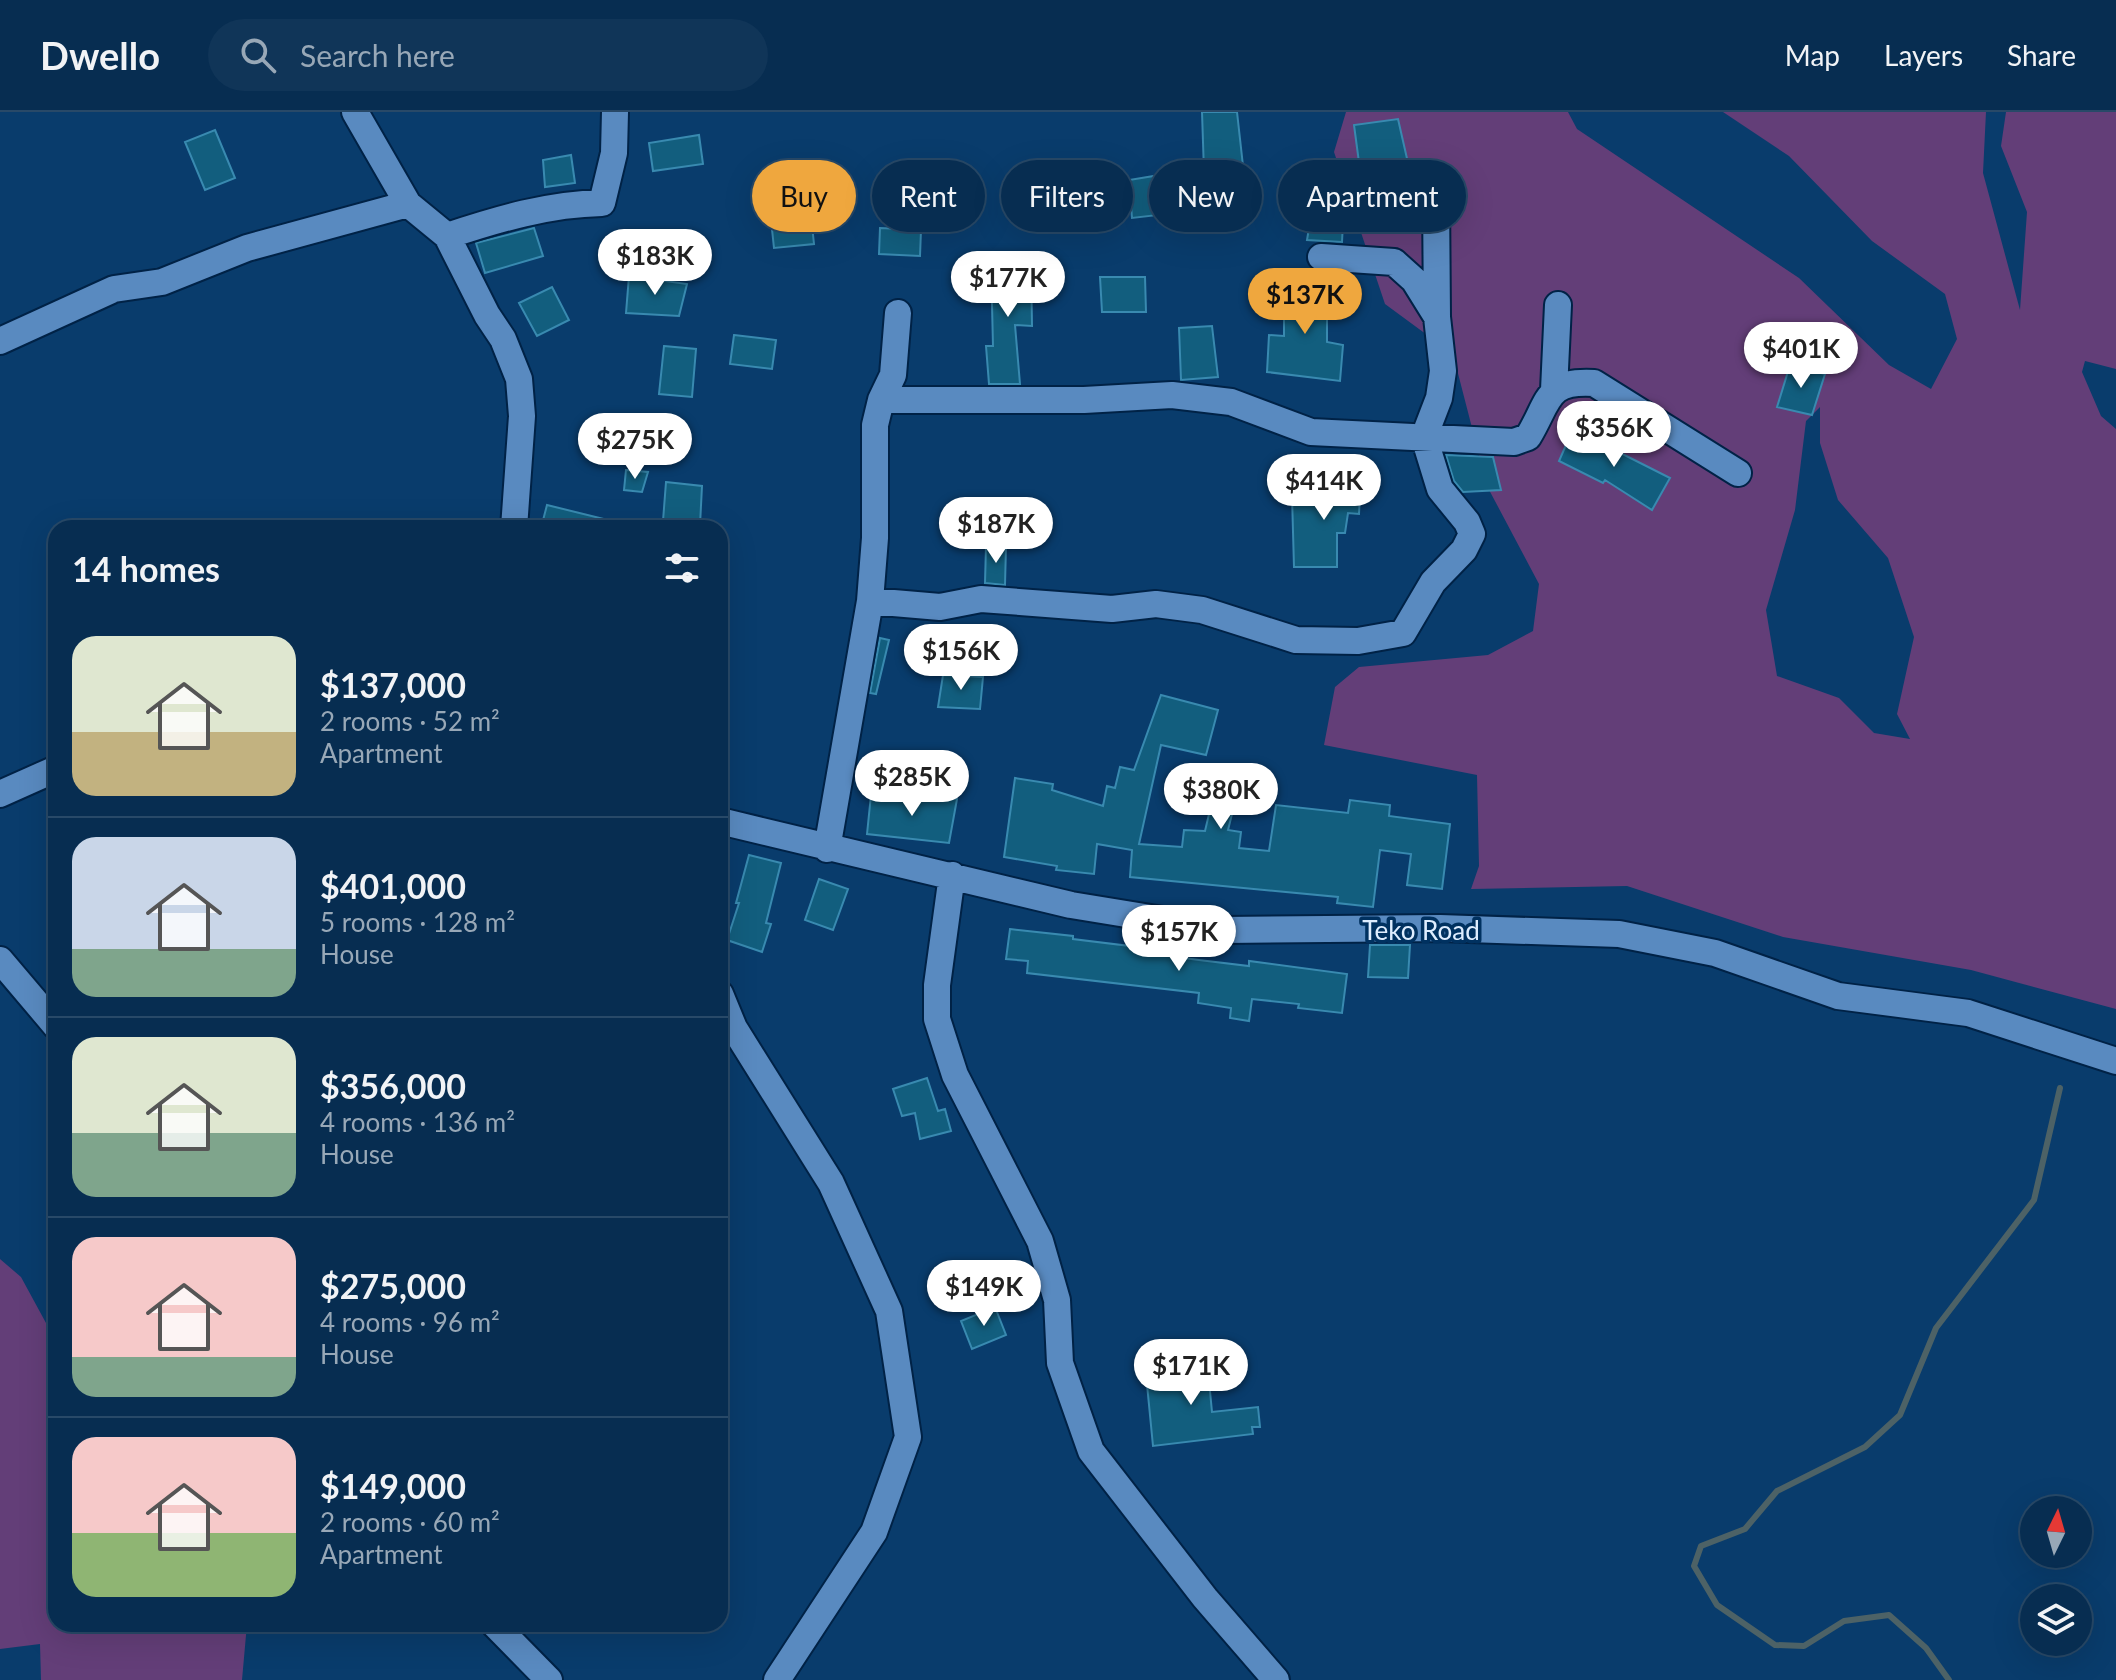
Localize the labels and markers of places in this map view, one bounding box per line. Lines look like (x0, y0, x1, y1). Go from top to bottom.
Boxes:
pin: $183K (599, 229, 711, 297)
pin: $177K (952, 251, 1064, 319)
pin: $137K (1249, 268, 1361, 336)
pin: $401K (1745, 322, 1857, 390)
pin: $356K (1558, 401, 1670, 469)
pin: $275K (579, 413, 691, 481)
pin: $414K (1268, 454, 1380, 522)
pin: $187K (940, 497, 1052, 565)
pin: $156K (905, 624, 1017, 692)
pin: $285K (856, 750, 968, 818)
pin: $380K (1165, 763, 1277, 831)
pin: $157K (1123, 905, 1235, 973)
pin: $149K (928, 1260, 1040, 1328)
pin: $171K (1135, 1339, 1247, 1407)

